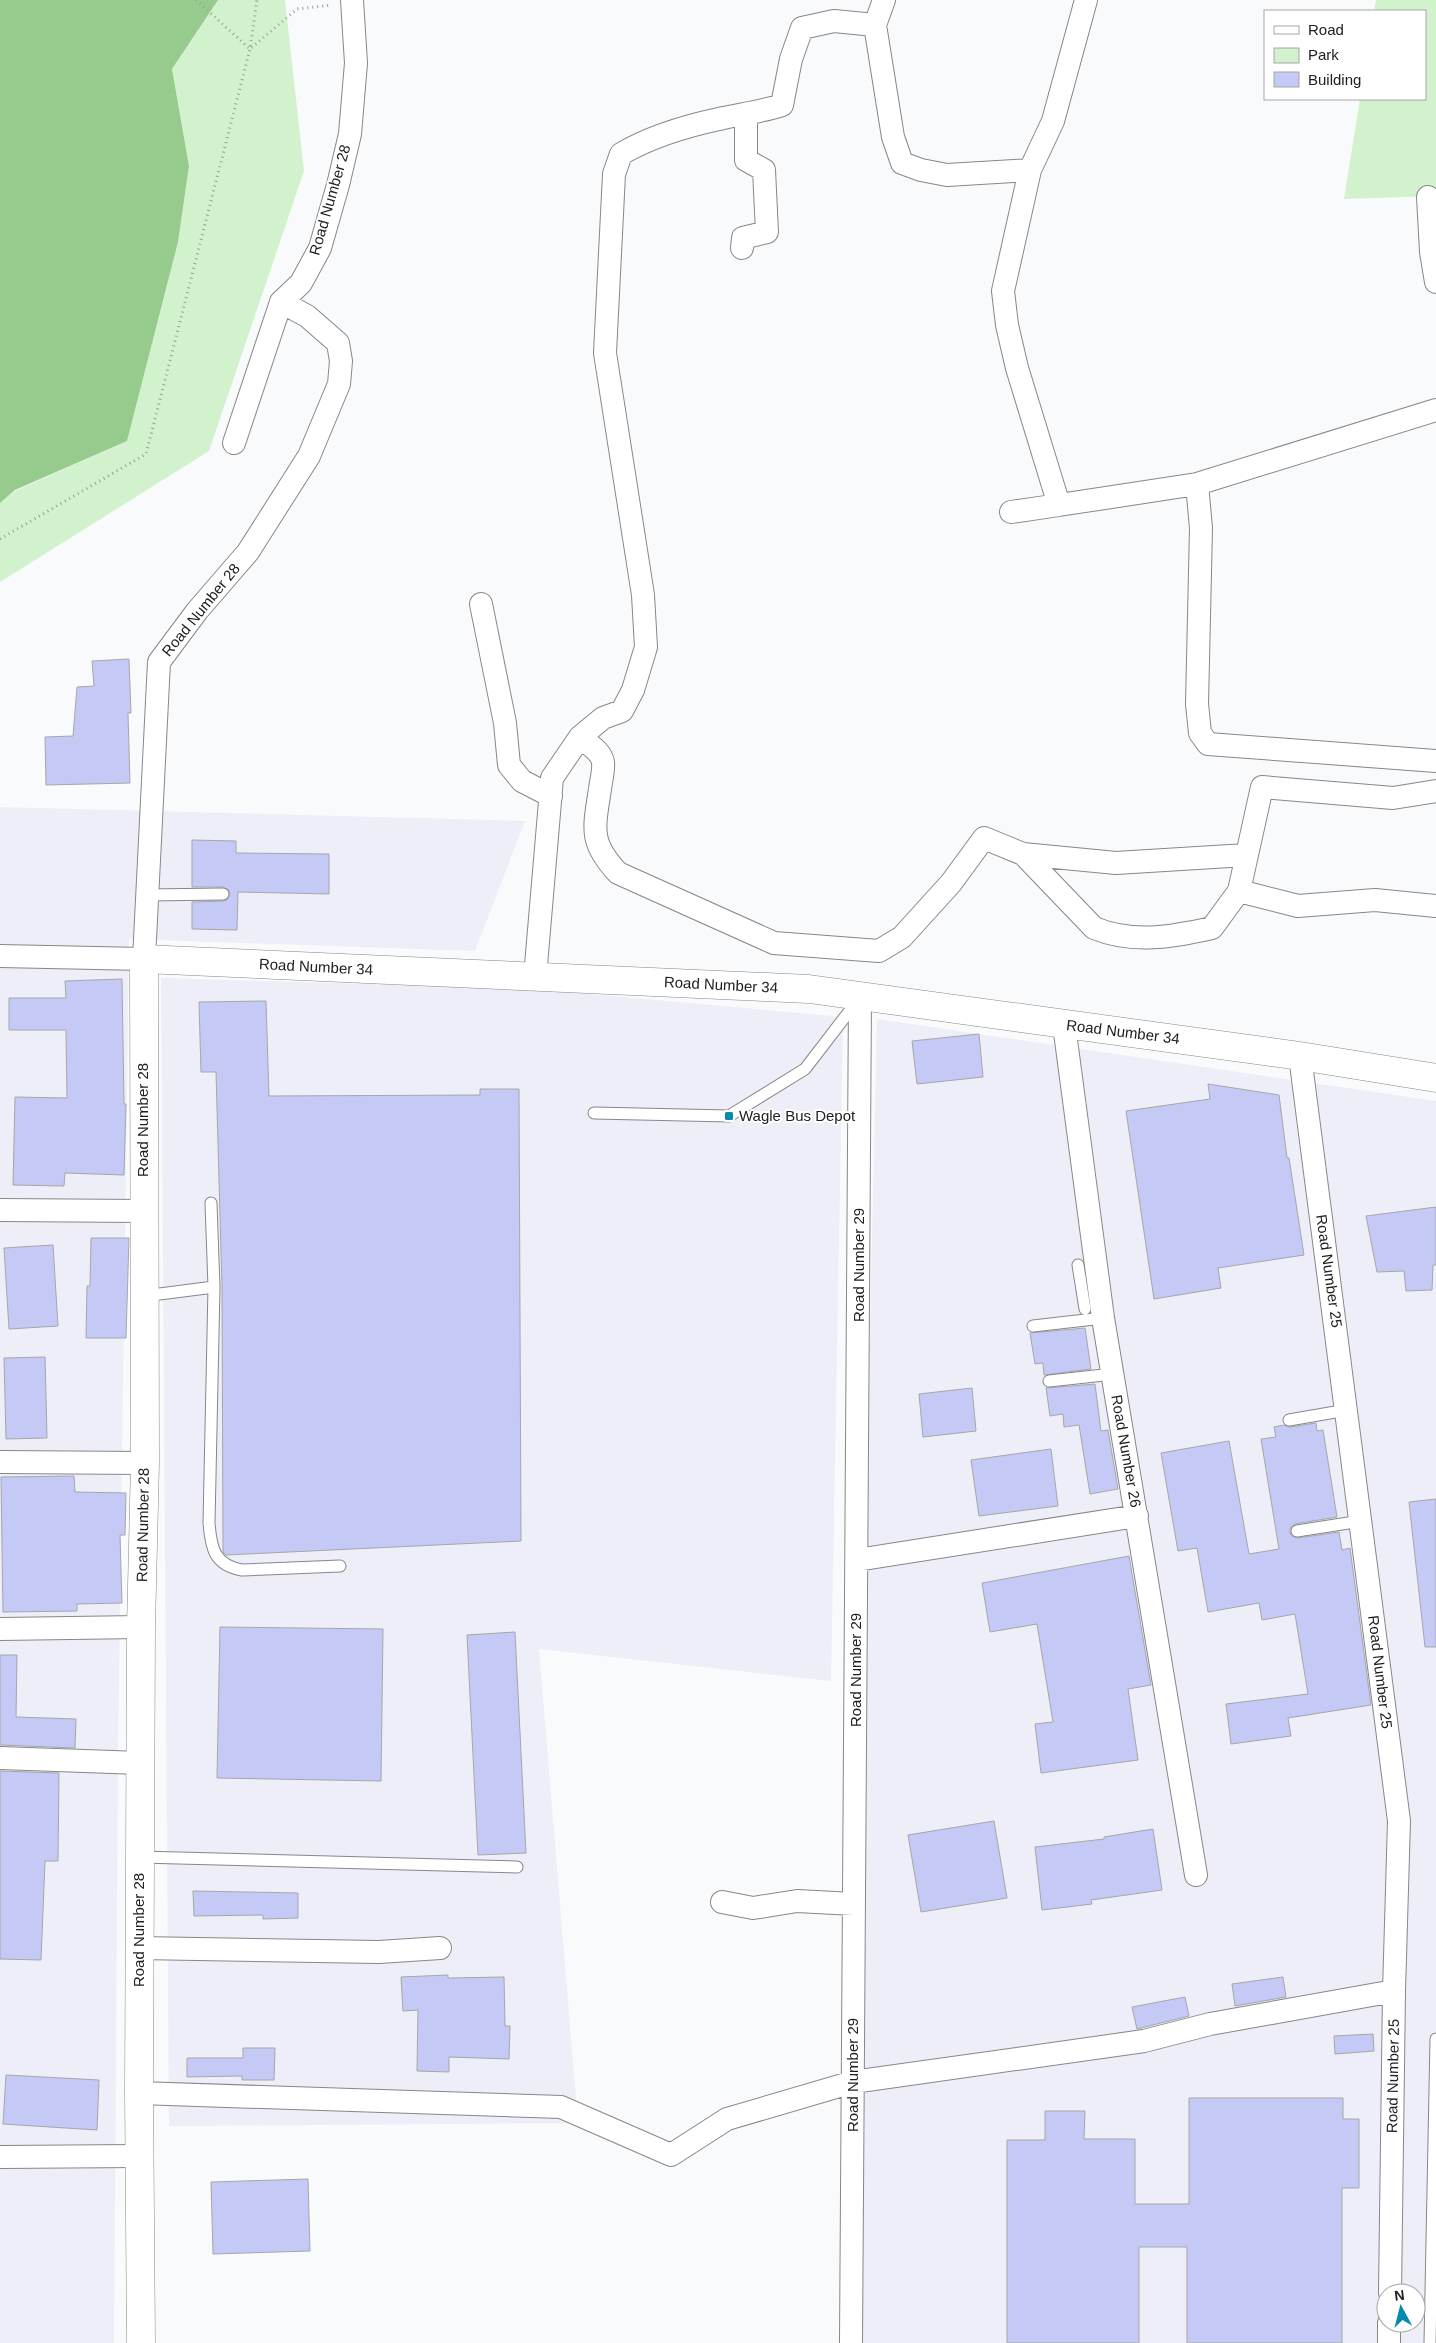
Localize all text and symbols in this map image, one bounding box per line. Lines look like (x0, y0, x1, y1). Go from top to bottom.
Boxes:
legend (1264, 10, 1426, 100)
text: Road (1308, 21, 1344, 38)
text: Park (1308, 46, 1339, 63)
text: Building (1308, 71, 1361, 88)
street label: Road Number 28 (306, 143, 353, 257)
street label: Road Number 28 (158, 560, 243, 659)
street label: Road Number 34 (259, 955, 374, 978)
street label: Road Number 34 (664, 973, 779, 996)
street label: Road Number 34 (1065, 1016, 1181, 1047)
street label: Road Number 28 (134, 1063, 151, 1177)
place label: Wagle Bus Depot (739, 1107, 856, 1124)
marker: Wagle Bus Depot (723, 1110, 735, 1122)
street label: Road Number 29 (850, 1208, 867, 1322)
street label: Road Number 25 (1313, 1213, 1346, 1329)
street label: Road Number 26 (1108, 1393, 1145, 1509)
street label: Road Number 28 (133, 1468, 152, 1582)
street label: Road Number 29 (847, 1613, 864, 1727)
street label: Road Number 25 (1365, 1614, 1396, 1730)
street label: Road Number 28 (130, 1873, 147, 1987)
street label: Road Number 29 (844, 2018, 861, 2132)
street label: Road Number 25 (1383, 2019, 1402, 2133)
north arrow (1376, 2283, 1426, 2333)
text: N (1393, 2287, 1405, 2304)

